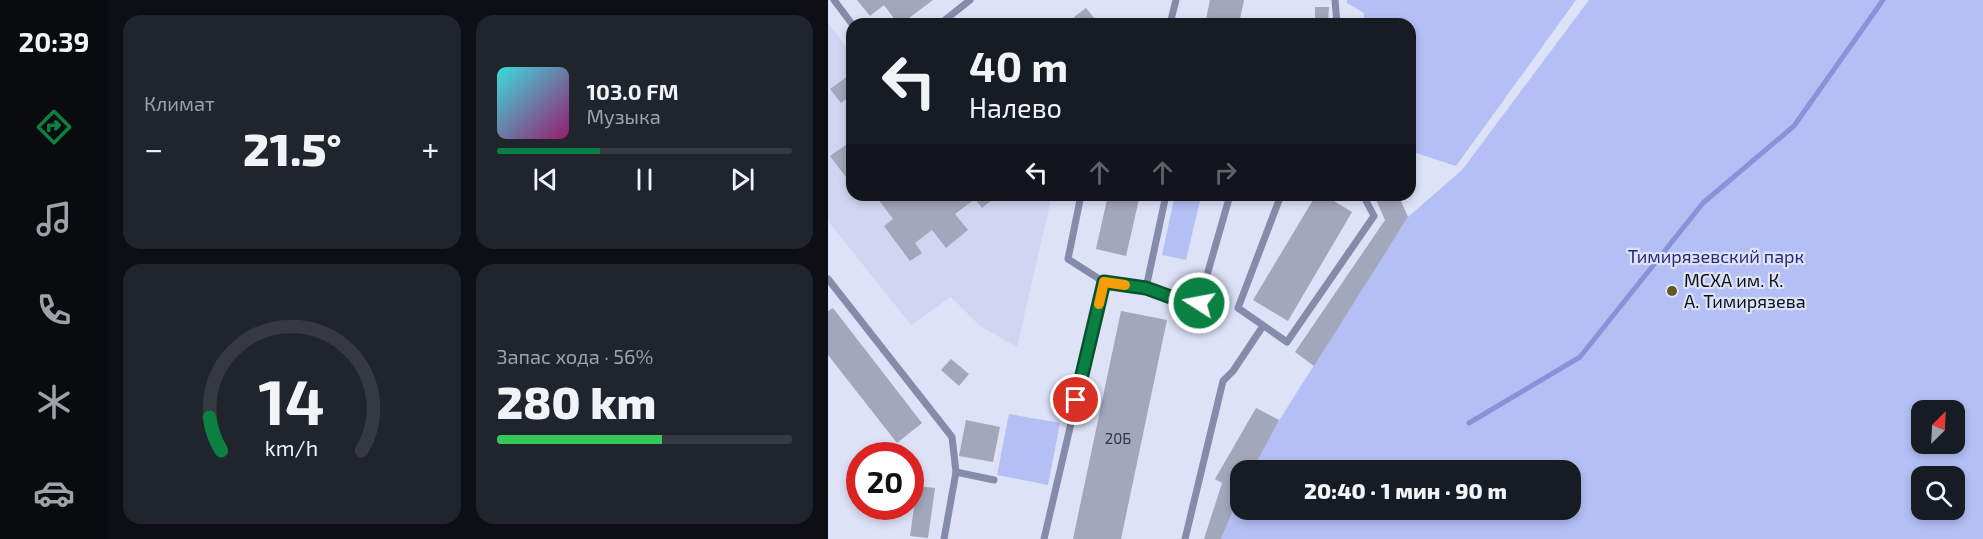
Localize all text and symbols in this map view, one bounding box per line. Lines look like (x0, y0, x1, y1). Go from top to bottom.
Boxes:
text: 20:39 (19, 25, 89, 57)
text: 40 m (969, 40, 1068, 90)
icon: left (870, 42, 948, 120)
text: 103.0 FM (587, 78, 679, 104)
text: Климат (144, 91, 215, 115)
text: Налево (969, 91, 1062, 123)
text: Музыка (587, 104, 661, 128)
icon: directions (33, 106, 75, 148)
text: 21.5° (243, 121, 342, 175)
text: − (144, 128, 163, 168)
text: + (421, 128, 439, 168)
icon: left (1020, 156, 1053, 189)
icon: ahead (1083, 156, 1116, 189)
icon: ahead (1146, 156, 1179, 189)
icon: right (1209, 156, 1242, 189)
icon: previous (529, 163, 562, 196)
icon: pause (628, 163, 661, 196)
icon: next (726, 163, 759, 196)
icon: music (33, 198, 75, 240)
park label: Тимирязевский парк (1628, 245, 1805, 267)
place label: МСХА им. К. А. Тимирязева (1684, 269, 1806, 312)
position arrow (1167, 271, 1231, 335)
marker: МСХА им. К. А. Тимирязева (1665, 284, 1679, 298)
icon: phone (33, 289, 75, 331)
text: Запас хода · 56% (497, 344, 653, 368)
text: 14 (258, 363, 325, 438)
text: 280 km (497, 374, 656, 428)
pin (1050, 374, 1101, 425)
icon: climate (33, 381, 75, 423)
icon: arrive (1059, 383, 1092, 416)
north arrow (1911, 400, 1965, 454)
map controls (1911, 400, 1965, 520)
house number: 20Б (1105, 429, 1131, 447)
text: km/h (265, 435, 318, 460)
speed limit sign: 20 (846, 442, 924, 520)
button: search (1911, 466, 1965, 520)
icon: car (33, 472, 75, 514)
text: 20:40 · 1 мин · 90 m (1304, 477, 1507, 503)

